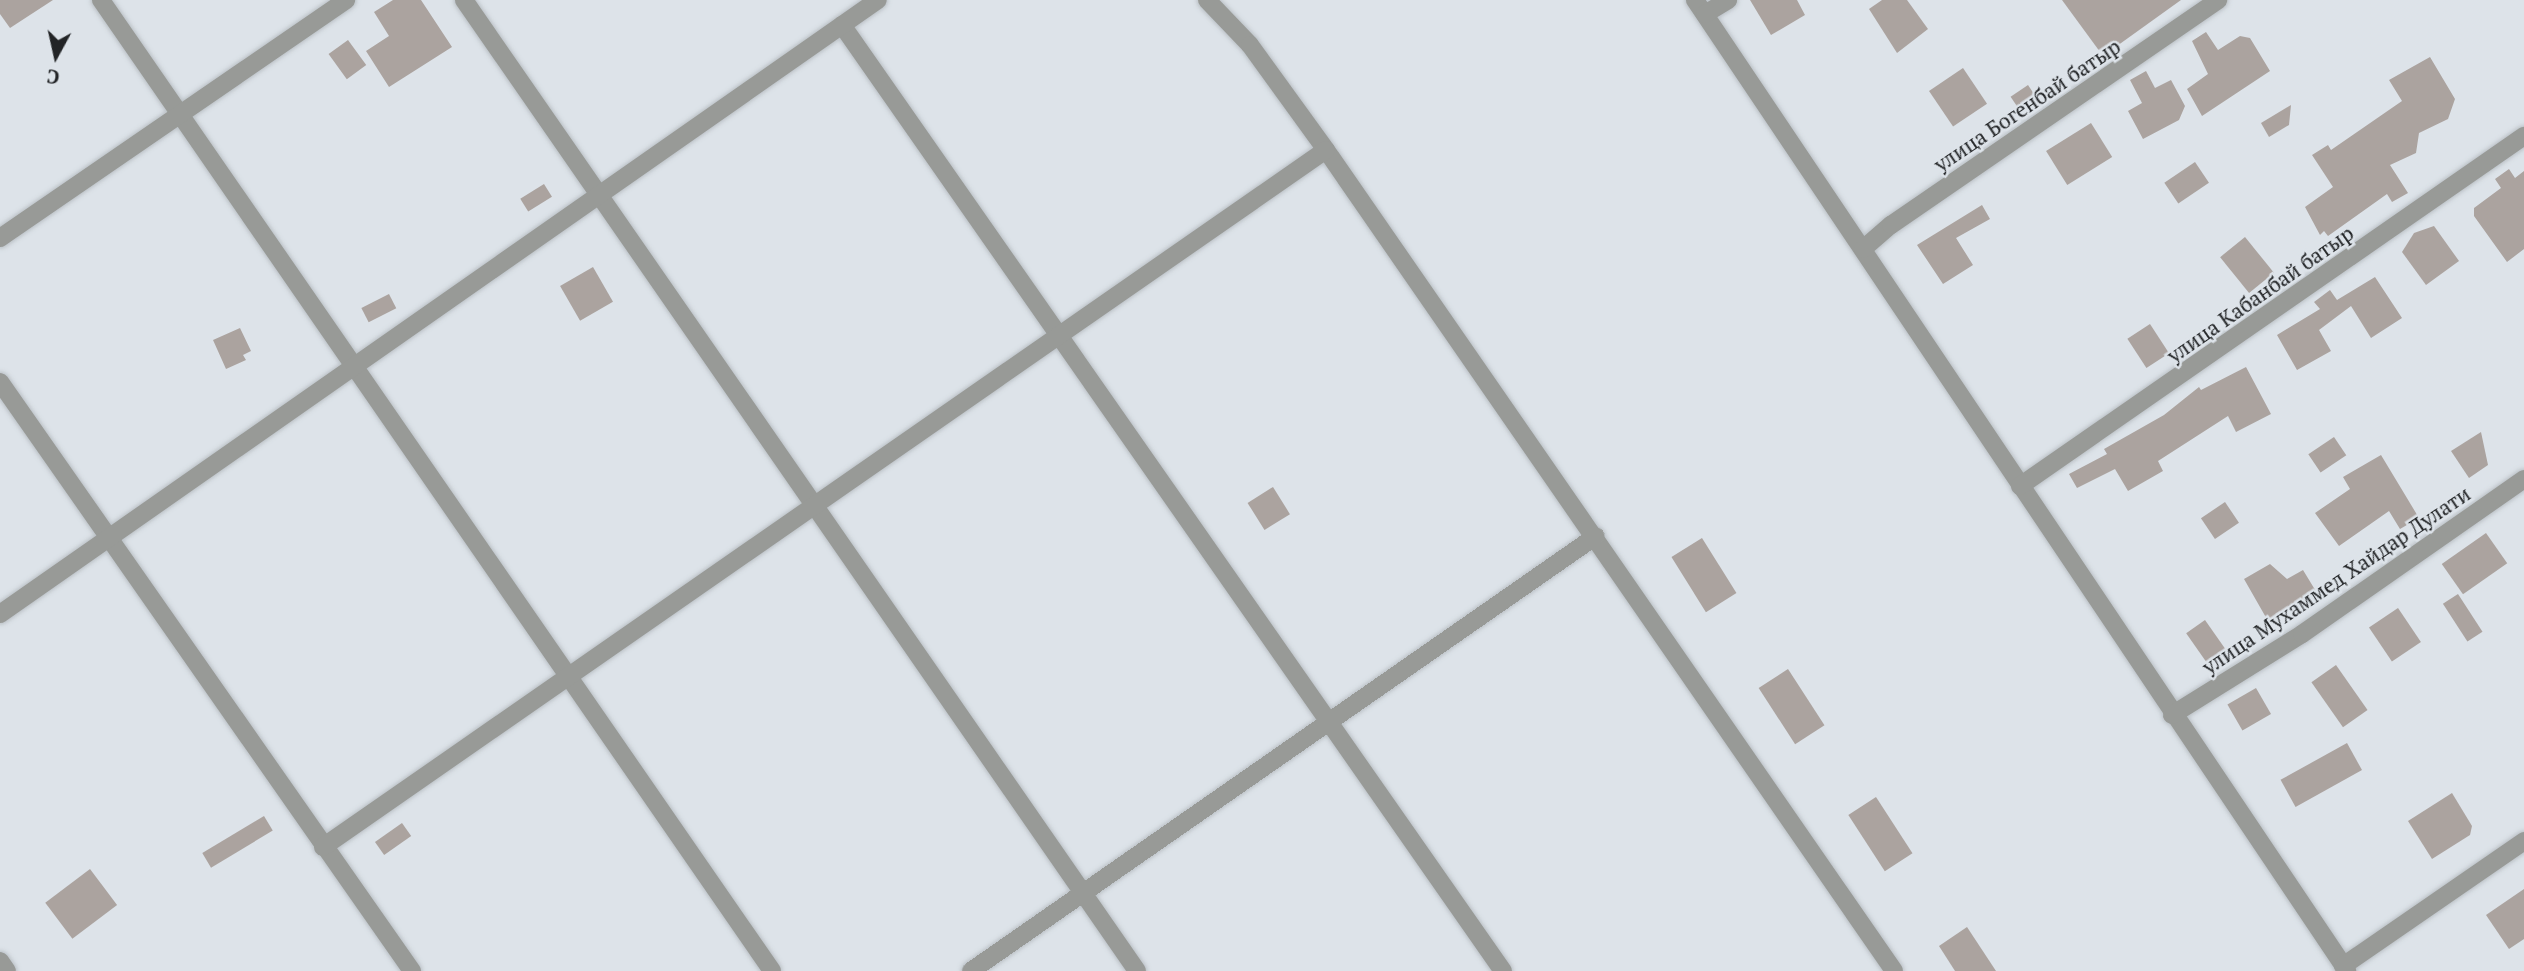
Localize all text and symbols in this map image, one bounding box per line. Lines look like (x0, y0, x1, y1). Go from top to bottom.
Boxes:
north arrow (21, 21, 91, 91)
street label: улица Богенбай батыр (1929, 33, 2125, 177)
text: С (45, 64, 61, 91)
street label: улица Кабанбай батыр (2162, 220, 2358, 368)
street label: улица Мухаммед Хайдар Дулати (2197, 481, 2475, 679)

